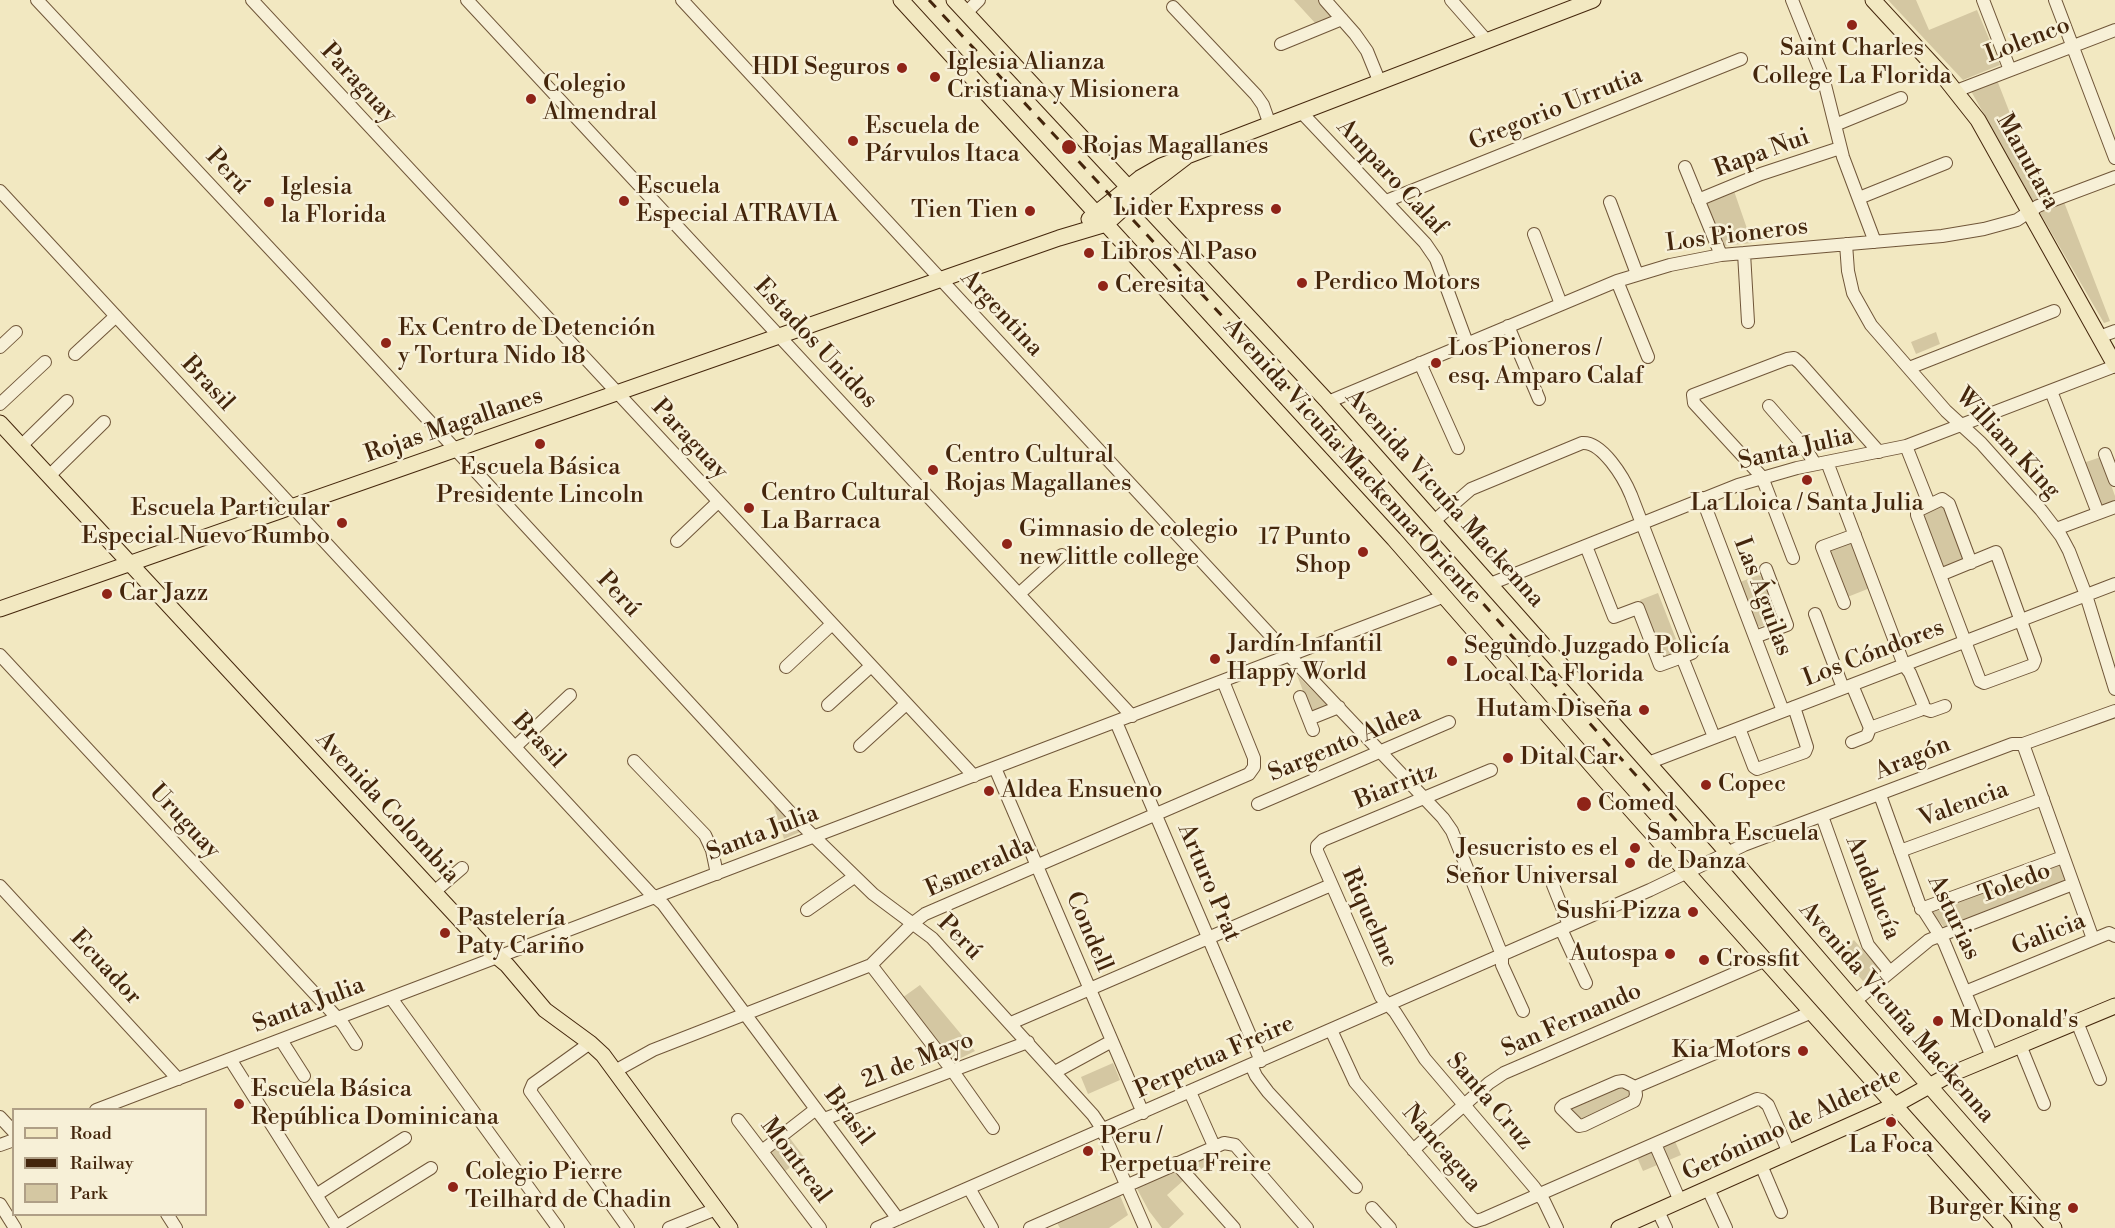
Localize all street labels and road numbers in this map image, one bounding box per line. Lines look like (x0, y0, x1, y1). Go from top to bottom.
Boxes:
street label: Lolenco (1982, 12, 2074, 70)
street label: Paraguay (314, 38, 402, 130)
street label: Gregorio Urrutia (1465, 62, 1647, 158)
street label: Manutara (1989, 109, 2065, 215)
street label: Amparo Calaf (1330, 114, 1452, 242)
street label: Rapa Nui (1710, 123, 1814, 185)
street label: Perú (199, 143, 255, 201)
street label: Los Pioneros (1664, 213, 1810, 259)
street label: Argentina (954, 265, 1048, 363)
street label: Estados Unidos (747, 273, 883, 415)
street label: Avenida Vicuña Mackenna Oriente (1217, 314, 1487, 610)
street label: Brasil (174, 350, 240, 418)
street label: Rojas Magallanes (361, 382, 547, 470)
street label: William King (1948, 383, 2066, 505)
street label: Avenida Vicuña Mackenna (1338, 384, 1550, 614)
street label: Paraguay (645, 394, 733, 486)
street label: Santa Julia (1736, 423, 1856, 477)
street label: Las Águilas (1726, 534, 1798, 660)
street label: Perú (590, 566, 646, 624)
street label: Los Cóndores (1799, 614, 1949, 694)
street label: Sargento Aldea (1264, 699, 1426, 789)
street label: Brasil (505, 707, 571, 775)
street label: Avenida Colombia (309, 726, 465, 890)
street label: Aragón (1871, 731, 1955, 787)
street label: Biarritz (1351, 757, 1441, 817)
street label: Valencia (1915, 776, 2013, 834)
street label: Uruguay (142, 779, 226, 865)
street label: Santa Julia (703, 800, 823, 868)
street label: Arturo Prat (1170, 820, 1246, 946)
street label: Esmeralda (921, 831, 1039, 905)
street label: Andalucía (1838, 832, 1906, 944)
street label: Toledo (1975, 857, 2055, 911)
street label: Riquelme (1334, 864, 1404, 972)
street label: Asturias (1920, 871, 1986, 965)
street label: Condell (1058, 888, 1118, 976)
street label: Avenida Vicuña Mackenna (1792, 897, 2000, 1129)
street label: Galicia (2008, 907, 2090, 963)
street label: Perú (931, 910, 987, 966)
street label: Ecuador (63, 925, 147, 1011)
street label: Santa Julia (249, 972, 369, 1040)
street label: San Fernando (1498, 977, 1646, 1065)
street label: Perpetua Freire (1131, 1010, 1299, 1106)
street label: 21 de Mayo (858, 1026, 978, 1096)
street label: Santa Cruz (1439, 1048, 1539, 1156)
street label: Gerónimo de Alderete (1678, 1062, 1906, 1188)
street label: Brasil (817, 1082, 879, 1152)
street label: Nancagua (1395, 1099, 1487, 1199)
street label: Montreal (754, 1113, 836, 1209)

